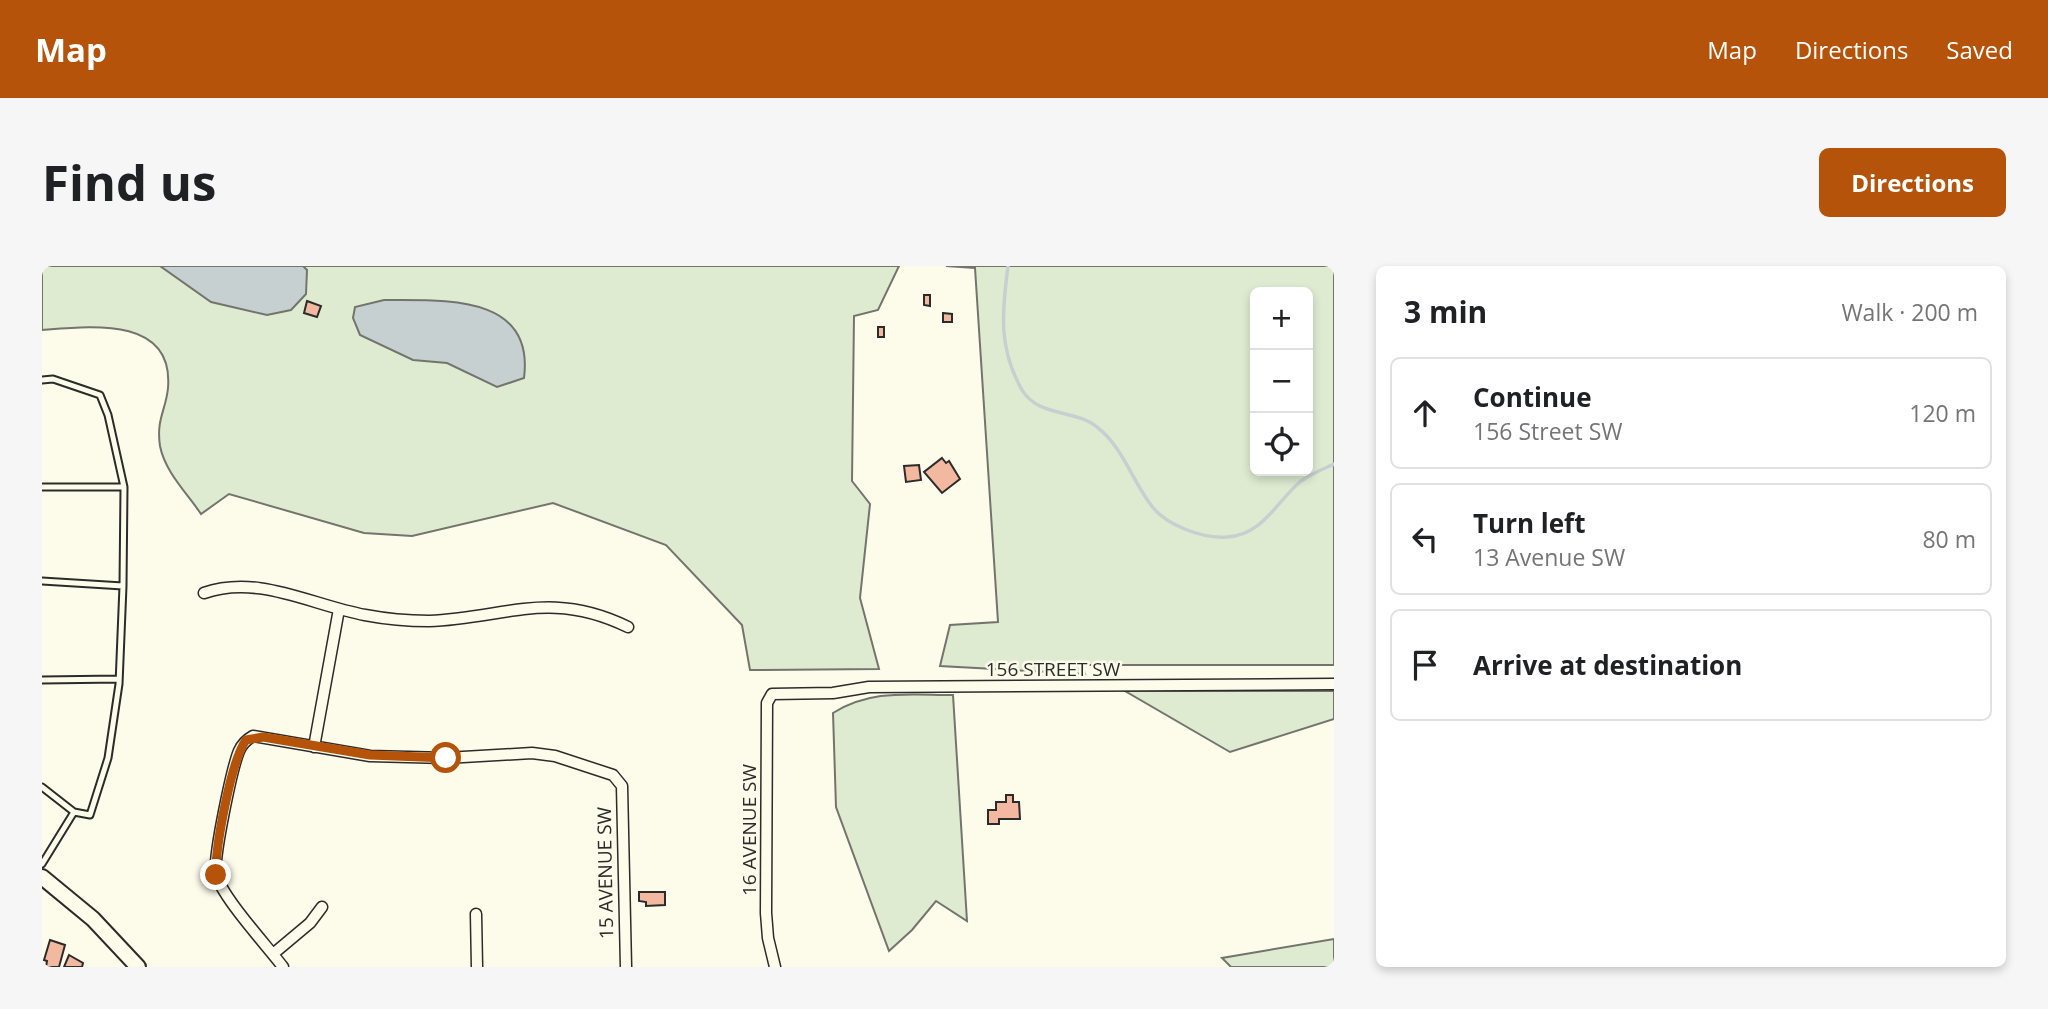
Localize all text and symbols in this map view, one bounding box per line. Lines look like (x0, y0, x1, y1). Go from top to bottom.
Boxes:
text: Map (35, 27, 107, 72)
text: Map (1707, 33, 1757, 66)
text: Directions (1795, 33, 1908, 66)
text: Saved (1946, 33, 2013, 66)
button: Directions (1819, 148, 2006, 217)
text: Find us (42, 149, 216, 215)
map controls (1250, 287, 1313, 476)
button: + (1250, 287, 1313, 350)
text: 3 min (1404, 291, 1487, 332)
text: Walk · 200 m (1841, 296, 1978, 328)
button: − (1250, 350, 1313, 413)
text: Continue (1473, 379, 1592, 415)
icon: ahead (1406, 394, 1444, 432)
text: 120 m (1909, 397, 1976, 429)
button: locate (1250, 413, 1313, 476)
text: 156 Street SW (1473, 415, 1623, 447)
text: Turn left (1473, 505, 1585, 541)
icon: left (1406, 520, 1444, 558)
text: 80 m (1922, 523, 1976, 555)
text: 13 Avenue SW (1473, 541, 1625, 573)
icon: arrive (1406, 646, 1444, 684)
text: Arrive at destination (1473, 647, 1742, 683)
street label: 156 STREET SW (986, 656, 1121, 682)
route start (430, 742, 461, 773)
street label: 16 AVENUE SW (736, 763, 762, 896)
street label: 15 AVENUE SW (591, 806, 619, 939)
route end (200, 859, 231, 890)

